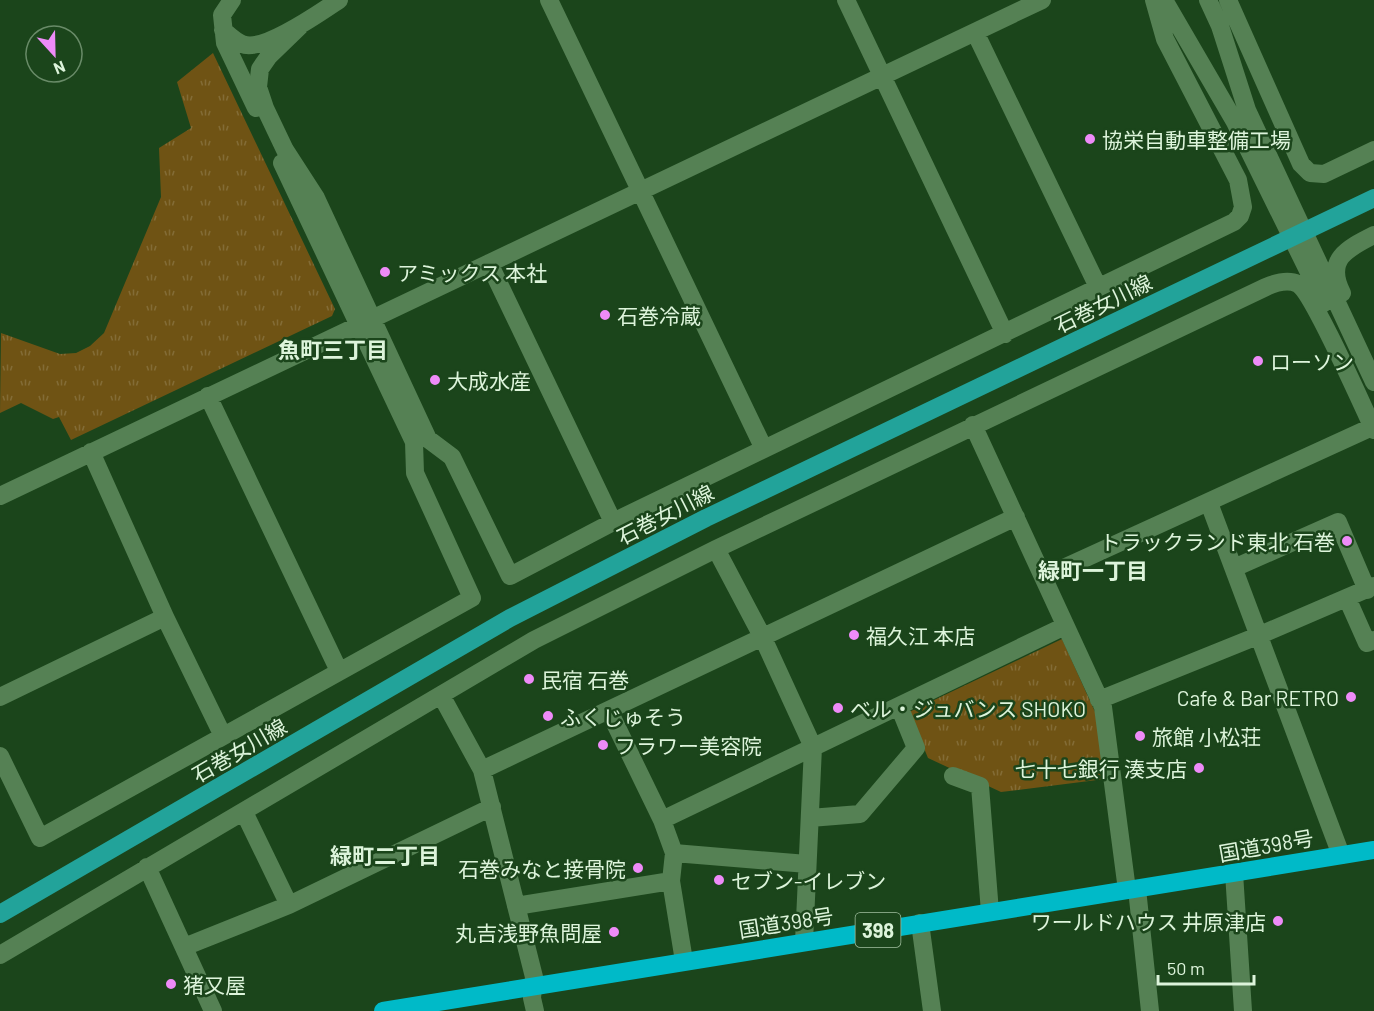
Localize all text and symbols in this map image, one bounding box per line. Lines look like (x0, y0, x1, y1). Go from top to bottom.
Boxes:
north arrow (24, 24, 84, 84)
text: N (51, 58, 68, 79)
place label: 協栄自動車整備工場 (1102, 127, 1291, 152)
marker: 協栄自動車整備工場 (1083, 132, 1097, 146)
place label: アミックス 本社 (397, 260, 547, 285)
marker: アミックス 本社 (378, 265, 392, 279)
street label: 石巻女川線 (1050, 269, 1156, 337)
place label: 石巻冷蔵 (617, 303, 701, 328)
marker: 石巻冷蔵 (598, 308, 612, 322)
district label: 魚町三丁目 (278, 336, 388, 362)
place label: ローソン (1270, 349, 1354, 374)
marker: ローソン (1251, 354, 1265, 368)
place label: 大成水産 (447, 368, 531, 393)
marker: 大成水産 (428, 373, 442, 387)
street label: 石巻女川線 (613, 479, 717, 549)
place label: トラックランド東北 石巻 (1100, 529, 1335, 554)
marker: トラックランド東北 石巻 (1340, 534, 1354, 548)
district label: 緑町一丁目 (1038, 557, 1148, 583)
place label: 福久江 本店 (866, 623, 975, 648)
marker: 福久江 本店 (847, 628, 861, 642)
place label: 民宿 石巻 (541, 667, 629, 692)
marker: 民宿 石巻 (522, 672, 536, 686)
place label: Cafe & Bar RETRO (1177, 685, 1339, 710)
marker: Cafe & Bar RETRO (1344, 690, 1358, 704)
place label: ベル・ジュバンス SHOKO (850, 696, 1086, 721)
marker: ベル・ジュバンス SHOKO (831, 701, 845, 715)
place label: ふくじゅそう (560, 704, 686, 729)
marker: ふくじゅそう (541, 709, 555, 723)
street label: 石巻女川線 (187, 713, 291, 787)
place label: 旅館 小松荘 (1152, 724, 1261, 749)
marker: 旅館 小松荘 (1133, 729, 1147, 743)
place label: フラワー美容院 (615, 733, 762, 758)
marker: フラワー美容院 (596, 738, 610, 752)
place label: 七十七銀行 湊支店 (1015, 756, 1187, 781)
marker: 七十七銀行 湊支店 (1192, 761, 1206, 775)
street label: 国道398号 (1217, 824, 1315, 866)
district label: 緑町二丁目 (330, 842, 440, 868)
place label: 石巻みなと接骨院 (458, 856, 626, 881)
marker: 石巻みなと接骨院 (631, 861, 645, 875)
place label: セブン-イレブン (731, 868, 886, 893)
marker: セブン-イレブン (712, 873, 726, 887)
street label: 国道398号 (737, 902, 835, 942)
place label: ワールドハウス 井原津店 (1031, 909, 1266, 934)
road number: 398 (856, 913, 900, 947)
marker: ワールドハウス 井原津店 (1271, 914, 1285, 928)
place label: 丸吉浅野魚問屋 (455, 920, 602, 945)
marker: 丸吉浅野魚問屋 (607, 925, 621, 939)
scale bar (1158, 948, 1254, 986)
text: 50 m (1167, 957, 1205, 979)
place label: 猪又屋 (183, 972, 246, 997)
marker: 猪又屋 (164, 977, 178, 991)

